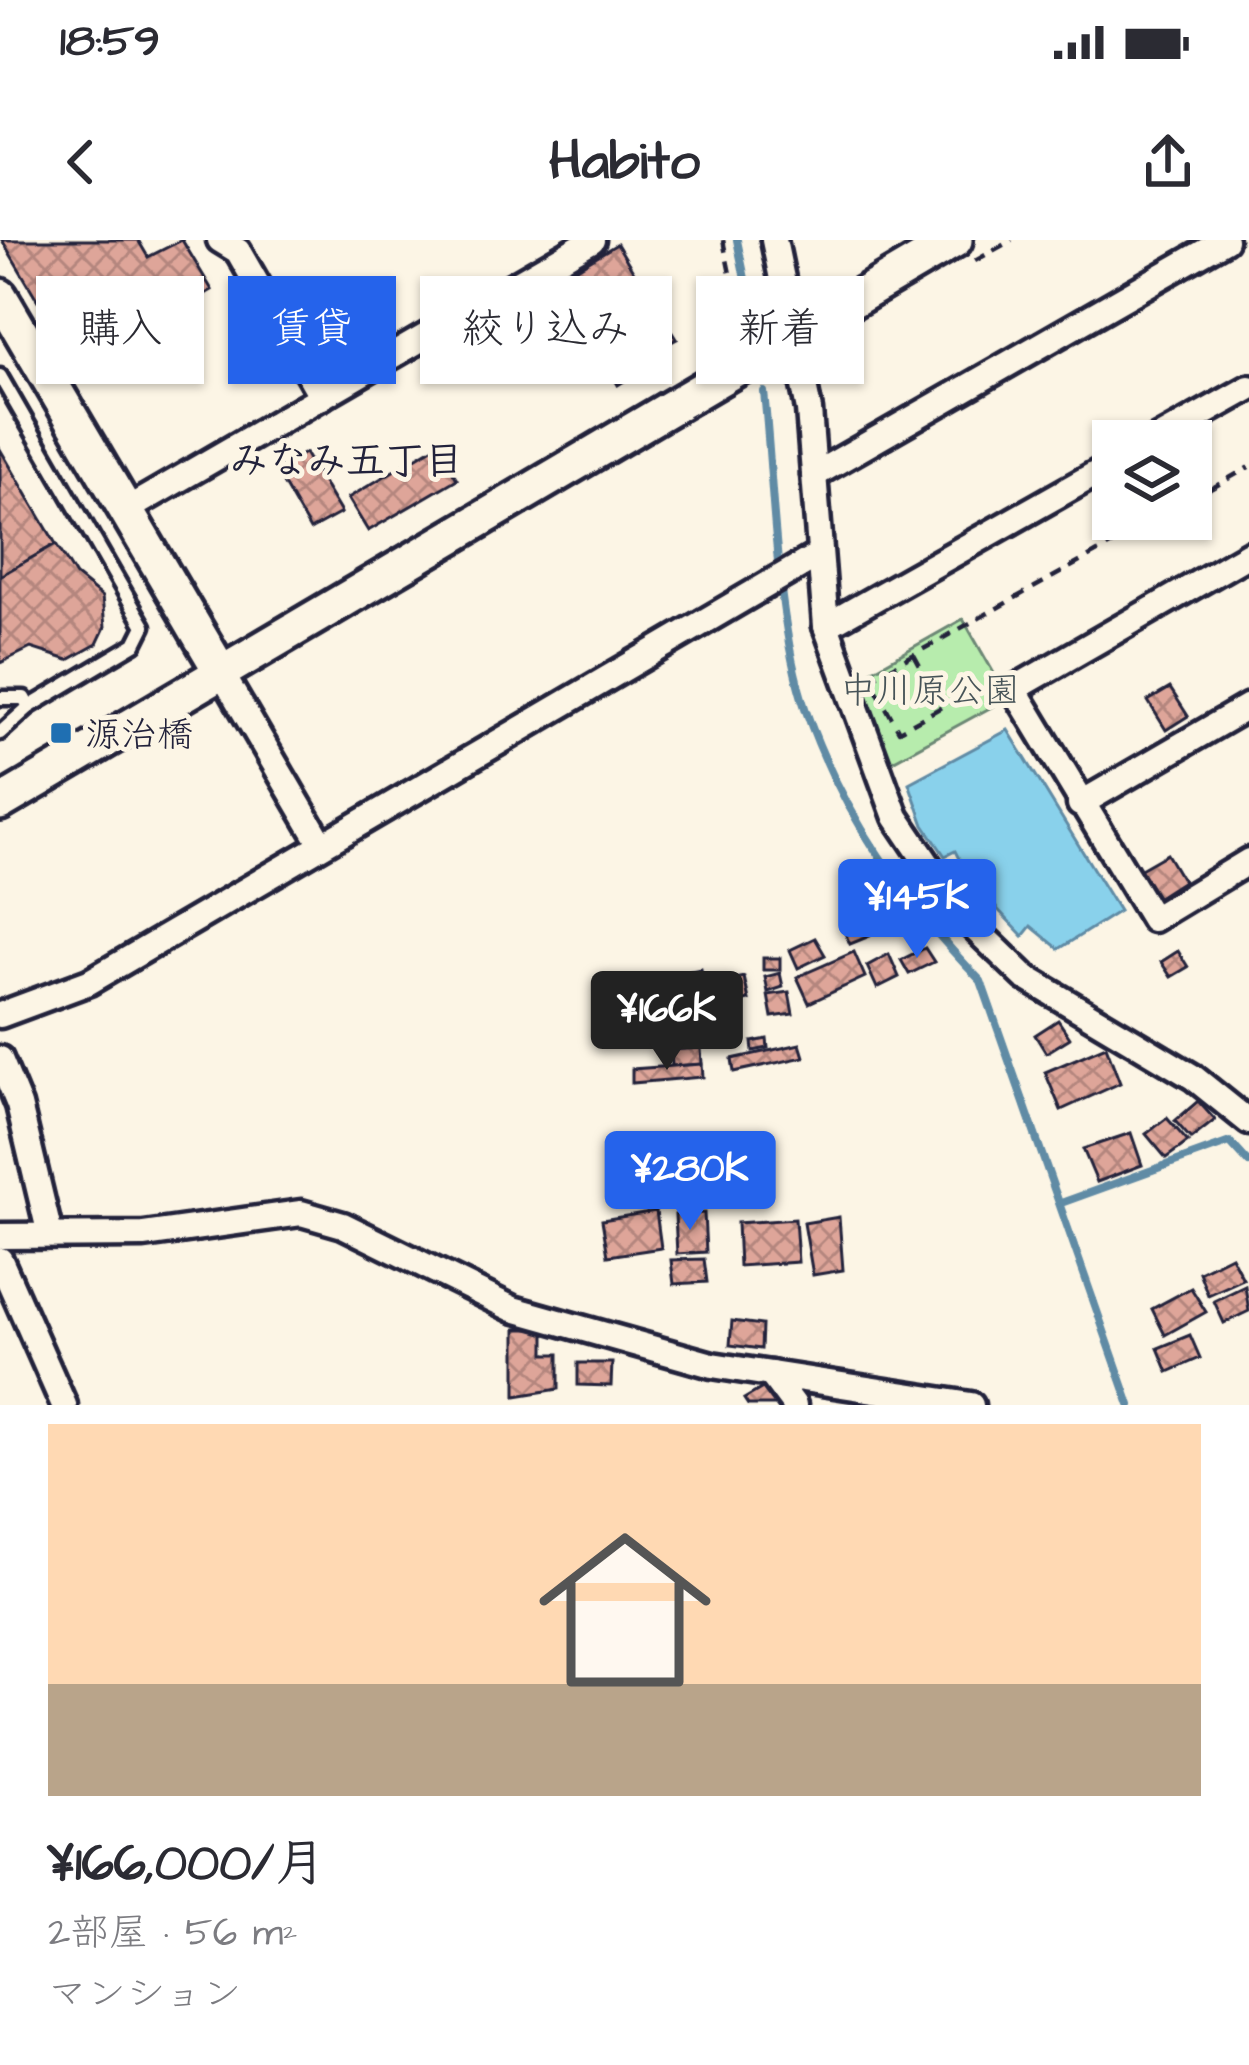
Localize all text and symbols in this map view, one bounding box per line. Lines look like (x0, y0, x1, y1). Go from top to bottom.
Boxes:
text: 18:59 (60, 11, 160, 73)
text: Habito (549, 125, 700, 200)
icon: back (48, 129, 114, 195)
icon: share (1135, 129, 1201, 195)
chip: 購入 (36, 276, 204, 384)
chip: 賃貸 (228, 276, 396, 384)
chip: 絞り込み (420, 276, 672, 384)
chip: 新着 (696, 276, 864, 384)
map controls (1092, 420, 1212, 540)
button: layers (1092, 420, 1212, 540)
district label: みなみ五丁目 (229, 435, 463, 489)
park label: 中川原公園 (840, 666, 1020, 717)
place label: 源治橋 (85, 710, 193, 761)
marker: 源治橋 (48, 720, 74, 746)
pin: ¥145K (833, 859, 1001, 961)
text: ¥145K (865, 871, 969, 925)
pin: ¥166K (583, 971, 751, 1073)
text: ¥166K (618, 983, 716, 1037)
pin: ¥280K (606, 1131, 774, 1233)
text: ¥280K (632, 1143, 748, 1197)
icon: home (517, 1502, 733, 1718)
text: ¥166,000/月 (48, 1829, 326, 1900)
text: 2部屋 · 56 m² (48, 1907, 298, 1961)
text: マンション (48, 1968, 241, 2022)

